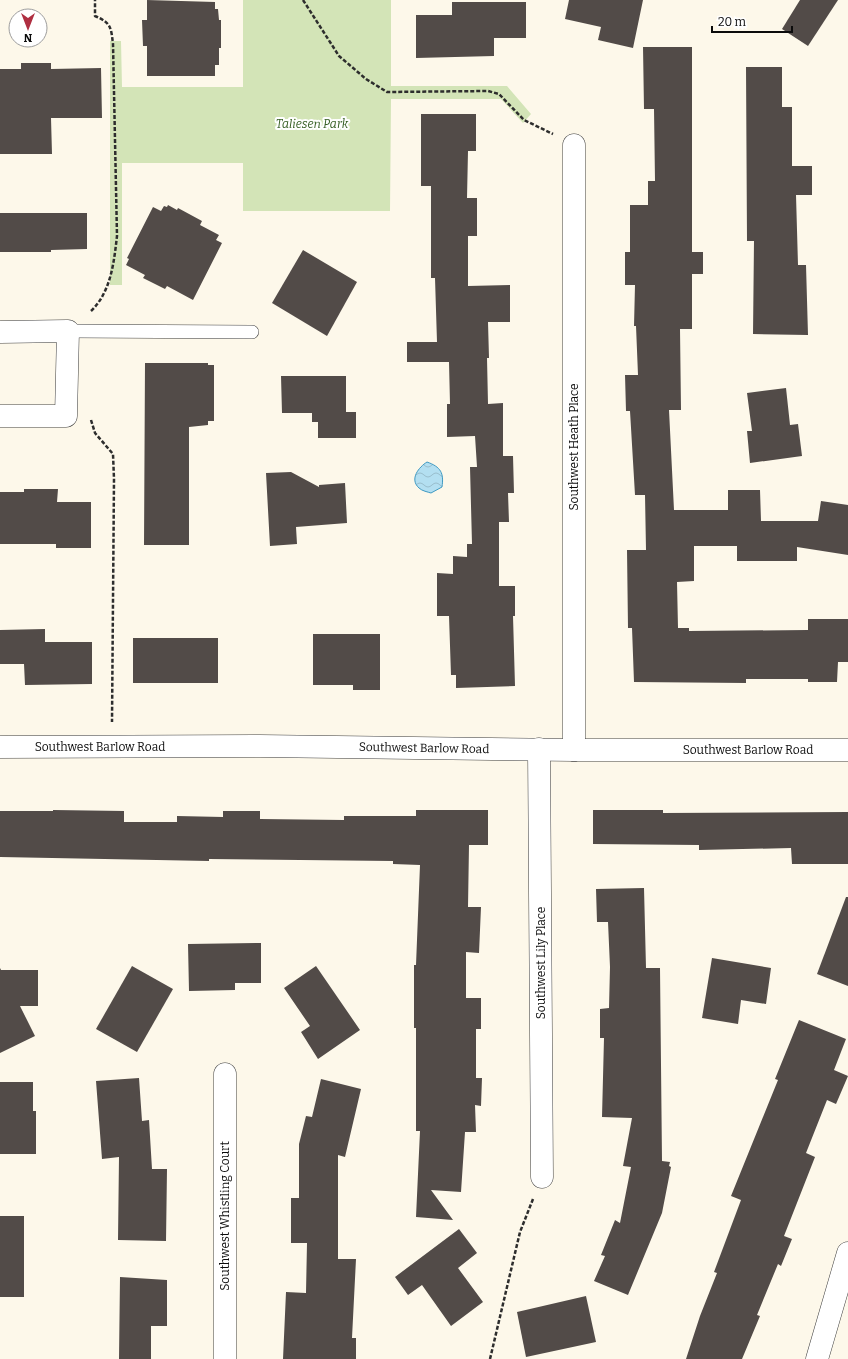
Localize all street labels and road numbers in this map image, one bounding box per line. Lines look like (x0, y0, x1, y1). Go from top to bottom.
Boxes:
street label: Southwest Heath Place (567, 383, 581, 511)
street label: Southwest Barlow Road (35, 740, 165, 754)
street label: Southwest Barlow Road (359, 740, 489, 756)
street label: Southwest Barlow Road (683, 743, 813, 757)
street label: Southwest Lily Place (534, 907, 548, 1019)
street label: Southwest Whistling Court (218, 1141, 232, 1291)

